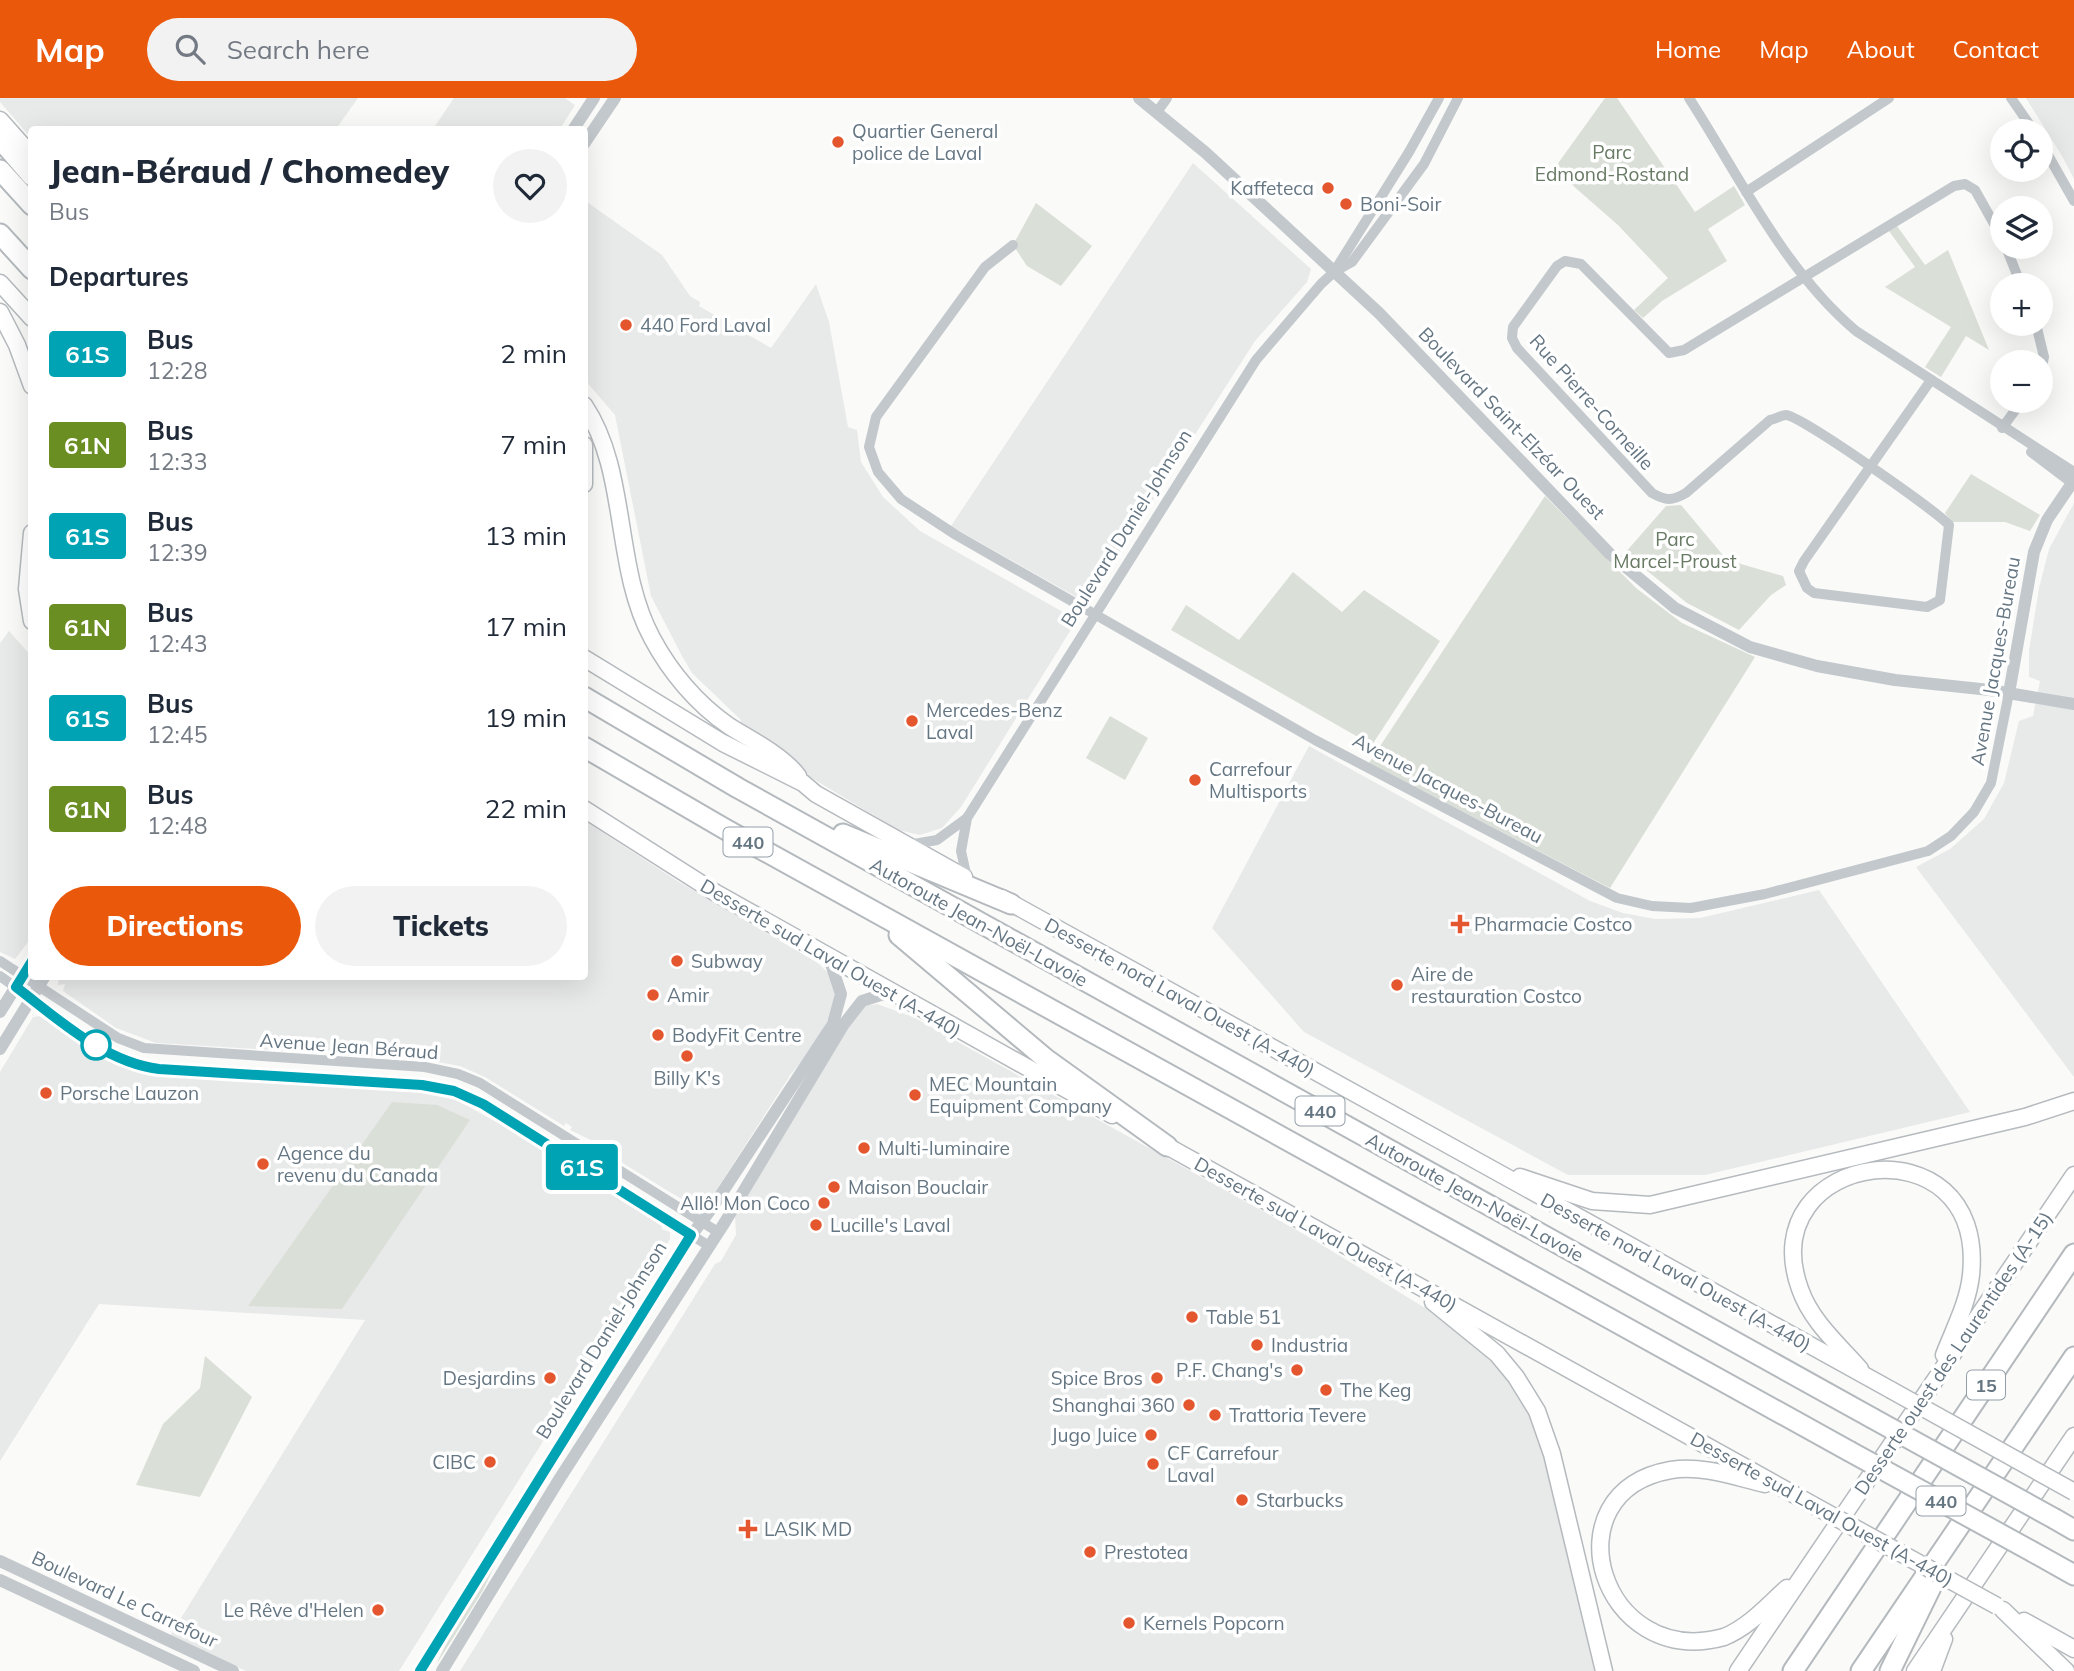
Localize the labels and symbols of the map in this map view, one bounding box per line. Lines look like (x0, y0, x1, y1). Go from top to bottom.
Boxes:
place label: Quartier General police de Laval (852, 119, 998, 165)
marker: Quartier General police de Laval (830, 134, 846, 150)
park label: Parc Edmond-Rostand (1535, 140, 1689, 186)
place label: Kaffeteca (1230, 176, 1314, 200)
marker: Kaffeteca (1320, 180, 1336, 196)
place label: Boni-Soir (1360, 192, 1441, 216)
marker: Boni-Soir (1338, 196, 1354, 212)
place label: 440 Ford Laval (640, 313, 771, 337)
marker: 440 Ford Laval (618, 317, 634, 333)
street label: Boulevard Saint-Elzéar Ouest (1414, 322, 1611, 524)
street label: Rue Pierre-Corneille (1525, 329, 1659, 475)
street label: Boulevard Daniel-Johnson (1055, 425, 1197, 631)
park label: Parc Marcel-Proust (1613, 527, 1737, 573)
street label: Avenue Jacques-Bureau (1965, 555, 2025, 767)
place label: Mercedes-Benz Laval (926, 698, 1063, 744)
marker: Mercedes-Benz Laval (904, 713, 920, 729)
street label: Avenue Jacques-Bureau (1349, 728, 1547, 848)
place label: Carrefour Multisports (1209, 757, 1307, 803)
marker: Carrefour Multisports (1187, 772, 1203, 788)
road number: 440 (724, 828, 772, 856)
street label: Autoroute Jean-Noël-Lavoie (866, 852, 1092, 992)
street label: Desserte sud Laval Ouest (A-440) (696, 873, 966, 1043)
street label: Desserte nord Laval Ouest (A-440) (1041, 912, 1319, 1082)
place label: Pharmacie Costco (1474, 912, 1632, 936)
marker: Pharmacie Costco (1452, 916, 1468, 932)
place label: Subway (691, 949, 763, 973)
marker: Subway (669, 953, 685, 969)
place label: Aire de restauration Costco (1411, 962, 1582, 1008)
marker: Aire de restauration Costco (1389, 977, 1405, 993)
place label: Amir (667, 983, 709, 1007)
marker: Amir (645, 987, 661, 1003)
place label: BodyFit Centre (672, 1023, 802, 1047)
marker: BodyFit Centre (650, 1027, 666, 1043)
street label: Avenue Jean Béraud (259, 1028, 439, 1064)
unlabelled marker (81, 1030, 111, 1060)
marker: Billy K's (679, 1048, 695, 1064)
place label: Billy K's (653, 1066, 721, 1090)
place label: MEC Mountain Equipment Company (929, 1072, 1112, 1118)
place label: Porsche Lauzon (60, 1081, 199, 1105)
marker: Porsche Lauzon (38, 1085, 54, 1101)
marker: MEC Mountain Equipment Company (907, 1087, 923, 1103)
road number: 440 (1296, 1096, 1344, 1126)
street label: Autoroute Jean-Noël-Lavoie (1362, 1127, 1588, 1267)
place label: Multi-luminaire (878, 1136, 1010, 1160)
marker: Multi-luminaire (856, 1140, 872, 1156)
place label: Agence du revenu du Canada (277, 1141, 438, 1187)
line badge: 61S (542, 1144, 622, 1190)
street label: Desserte sud Laval Ouest (A-440) (1190, 1151, 1462, 1317)
marker: Agence du revenu du Canada (255, 1156, 271, 1172)
place label: Maison Bouclair (848, 1175, 988, 1199)
marker: Maison Bouclair (826, 1179, 842, 1195)
street label: Desserte nord Laval Ouest (A-440) (1537, 1187, 1815, 1357)
place label: Allô! Mon Coco (680, 1191, 810, 1215)
marker: Allô! Mon Coco (816, 1195, 832, 1211)
street label: Desserte ouest des Laurentides (A-15) (1849, 1207, 2057, 1499)
place label: Lucille's Laval (830, 1213, 951, 1237)
marker: Lucille's Laval (808, 1217, 824, 1233)
street label: Boulevard Daniel-Johnson (530, 1237, 672, 1443)
place label: Table 51 (1206, 1305, 1281, 1329)
marker: Table 51 (1184, 1309, 1200, 1325)
place label: Industria (1271, 1333, 1348, 1357)
marker: Industria (1249, 1337, 1265, 1353)
place label: P.F. Chang's (1176, 1358, 1283, 1382)
marker: P.F. Chang's (1289, 1362, 1305, 1378)
place label: Desjardins (443, 1366, 536, 1390)
place label: Spice Bros (1051, 1366, 1143, 1390)
marker: Desjardins (542, 1370, 558, 1386)
marker: Spice Bros (1149, 1370, 1165, 1386)
road number: 15 (1967, 1370, 2005, 1400)
place label: The Keg (1340, 1378, 1412, 1402)
marker: The Keg (1318, 1382, 1334, 1398)
place label: Shanghai 360 (1052, 1393, 1175, 1417)
marker: Shanghai 360 (1181, 1397, 1197, 1413)
place label: Trattoria Tevere (1229, 1403, 1366, 1427)
marker: Trattoria Tevere (1207, 1407, 1223, 1423)
place label: Jugo Juice (1051, 1423, 1137, 1447)
street label: Desserte sud Laval Ouest (A-440) (1686, 1426, 1958, 1592)
marker: Jugo Juice (1143, 1427, 1159, 1443)
place label: CF Carrefour Laval (1167, 1441, 1279, 1487)
place label: CIBC (432, 1450, 476, 1474)
marker: CIBC (482, 1454, 498, 1470)
marker: CF Carrefour Laval (1145, 1456, 1161, 1472)
road number: 440 (1916, 1486, 1966, 1516)
place label: Starbucks (1256, 1488, 1344, 1512)
marker: Starbucks (1234, 1492, 1250, 1508)
place label: LASIK MD (764, 1517, 852, 1541)
marker: LASIK MD (738, 1519, 758, 1539)
place label: Prestotea (1104, 1540, 1188, 1564)
marker: Prestotea (1082, 1544, 1098, 1560)
street label: Boulevard Le Carrefour (28, 1545, 222, 1653)
place label: Le Rêve d'Helen (224, 1598, 364, 1622)
marker: Le Rêve d'Helen (370, 1602, 386, 1618)
place label: Kernels Popcorn (1143, 1611, 1285, 1635)
marker: Kernels Popcorn (1121, 1615, 1137, 1631)

